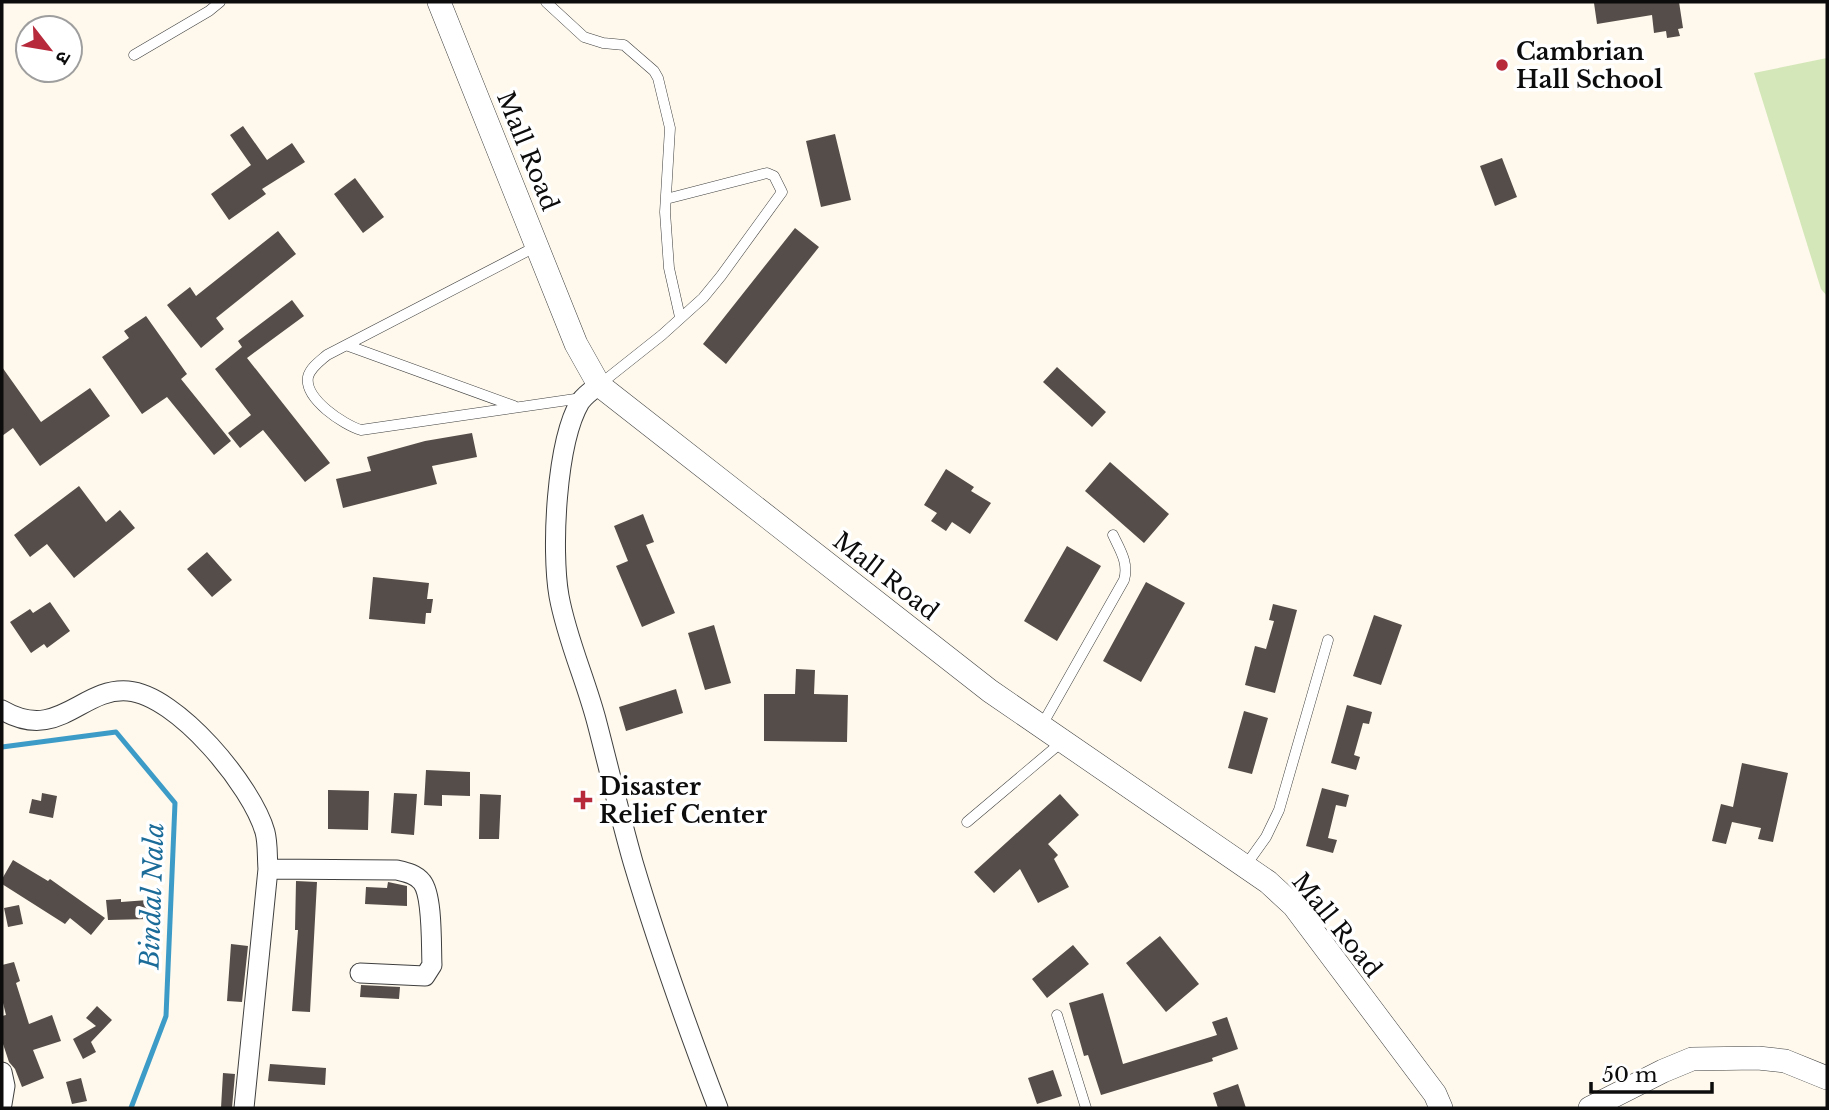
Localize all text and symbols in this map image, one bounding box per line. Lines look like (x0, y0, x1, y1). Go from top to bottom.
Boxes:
north arrow (14, 14, 84, 84)
place label: Cambrian Hall School (1516, 37, 1663, 94)
text: उ (50, 47, 76, 69)
marker: Cambrian Hall School (1494, 57, 1510, 73)
street label: Mall Road (491, 87, 565, 215)
street label: Mall Road (828, 526, 944, 626)
place label: Disaster Relief Center (599, 772, 767, 829)
marker: Disaster Relief Center (573, 790, 593, 810)
water label: Bindal Nala (133, 822, 171, 971)
street label: Mall Road (1286, 867, 1388, 983)
scale bar (1591, 1050, 1712, 1094)
text: 50 m (1602, 1062, 1658, 1088)

